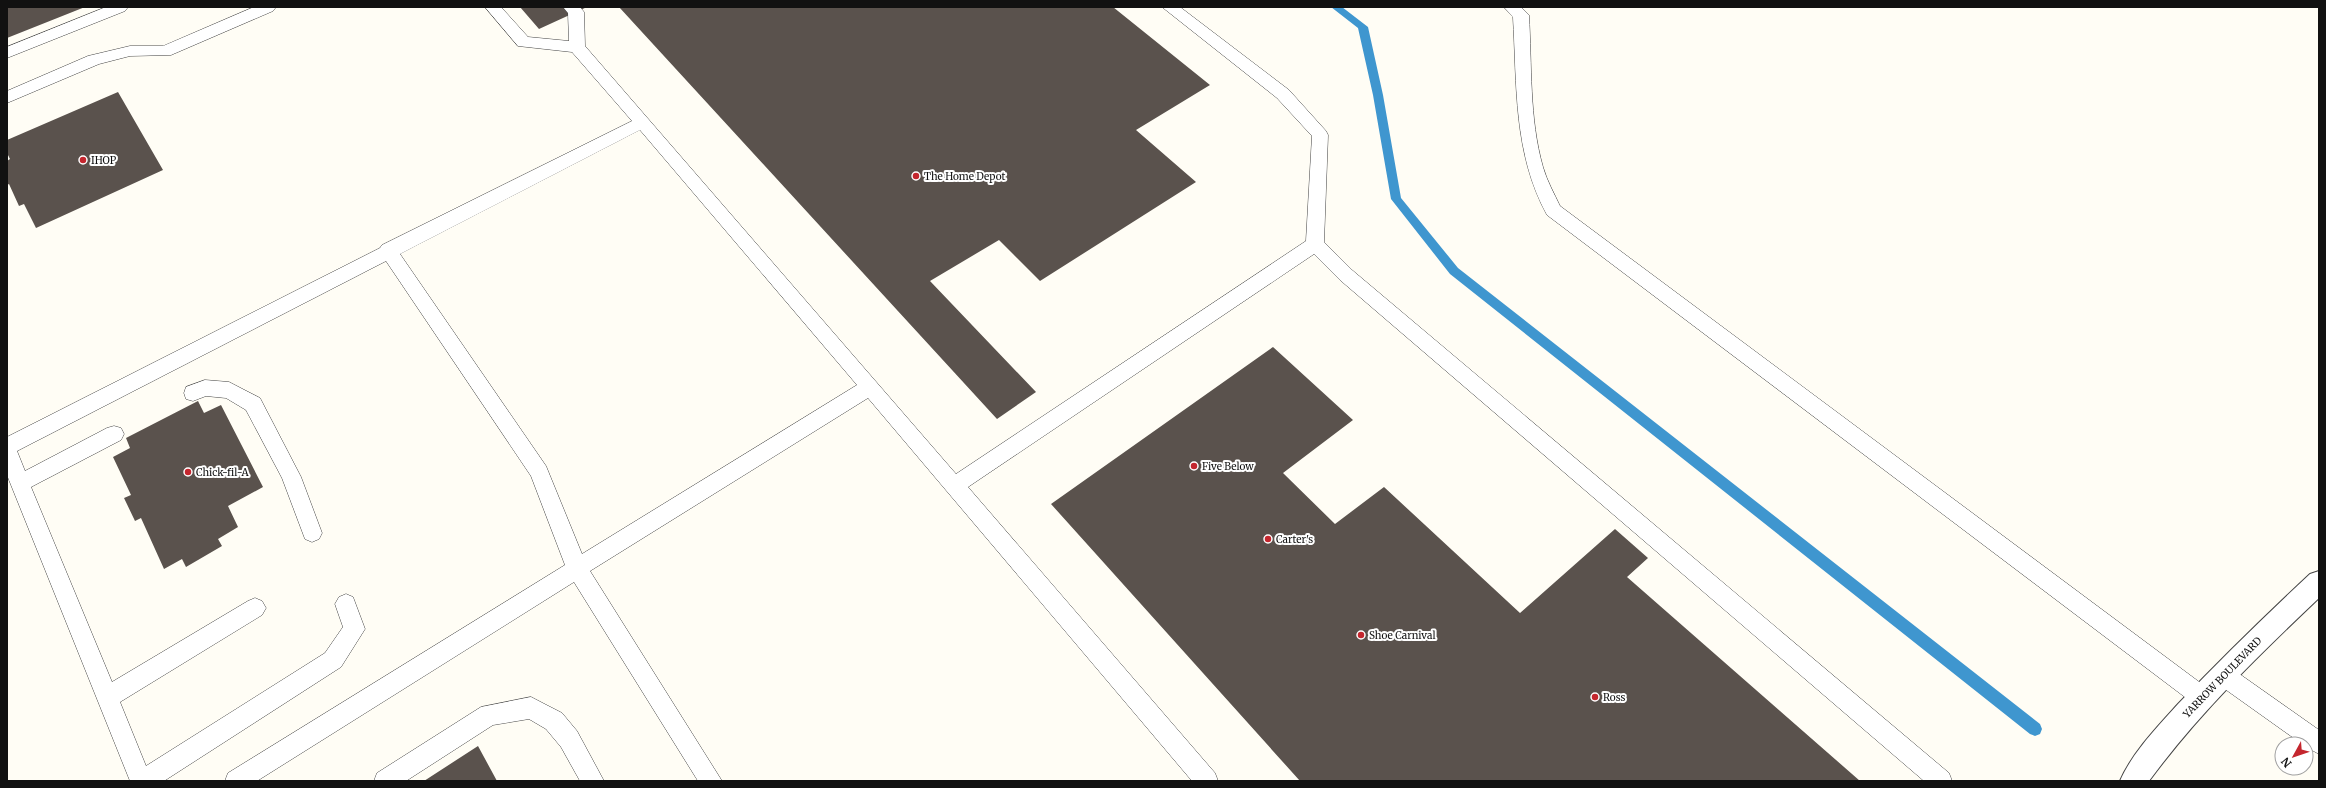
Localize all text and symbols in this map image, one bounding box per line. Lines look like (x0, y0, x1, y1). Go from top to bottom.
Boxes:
place label: IHOP (91, 154, 117, 167)
marker: IHOP (78, 155, 88, 165)
place label: The Home Depot (924, 170, 1006, 183)
marker: The Home Depot (911, 171, 921, 181)
place label: Five Below (1202, 460, 1254, 473)
marker: Five Below (1189, 461, 1199, 471)
place label: Chick-fil-A (196, 466, 250, 479)
marker: Chick-fil-A (183, 467, 193, 477)
place label: Carter's (1276, 533, 1313, 546)
marker: Carter's (1263, 534, 1273, 544)
place label: Shoe Carnival (1369, 629, 1436, 642)
marker: Shoe Carnival (1356, 630, 1366, 640)
street label: YARROW BOULEVARD (2180, 634, 2265, 721)
place label: Ross (1603, 691, 1626, 704)
marker: Ross (1590, 692, 1600, 702)
north arrow (2274, 736, 2314, 776)
text: N (2278, 754, 2294, 770)

